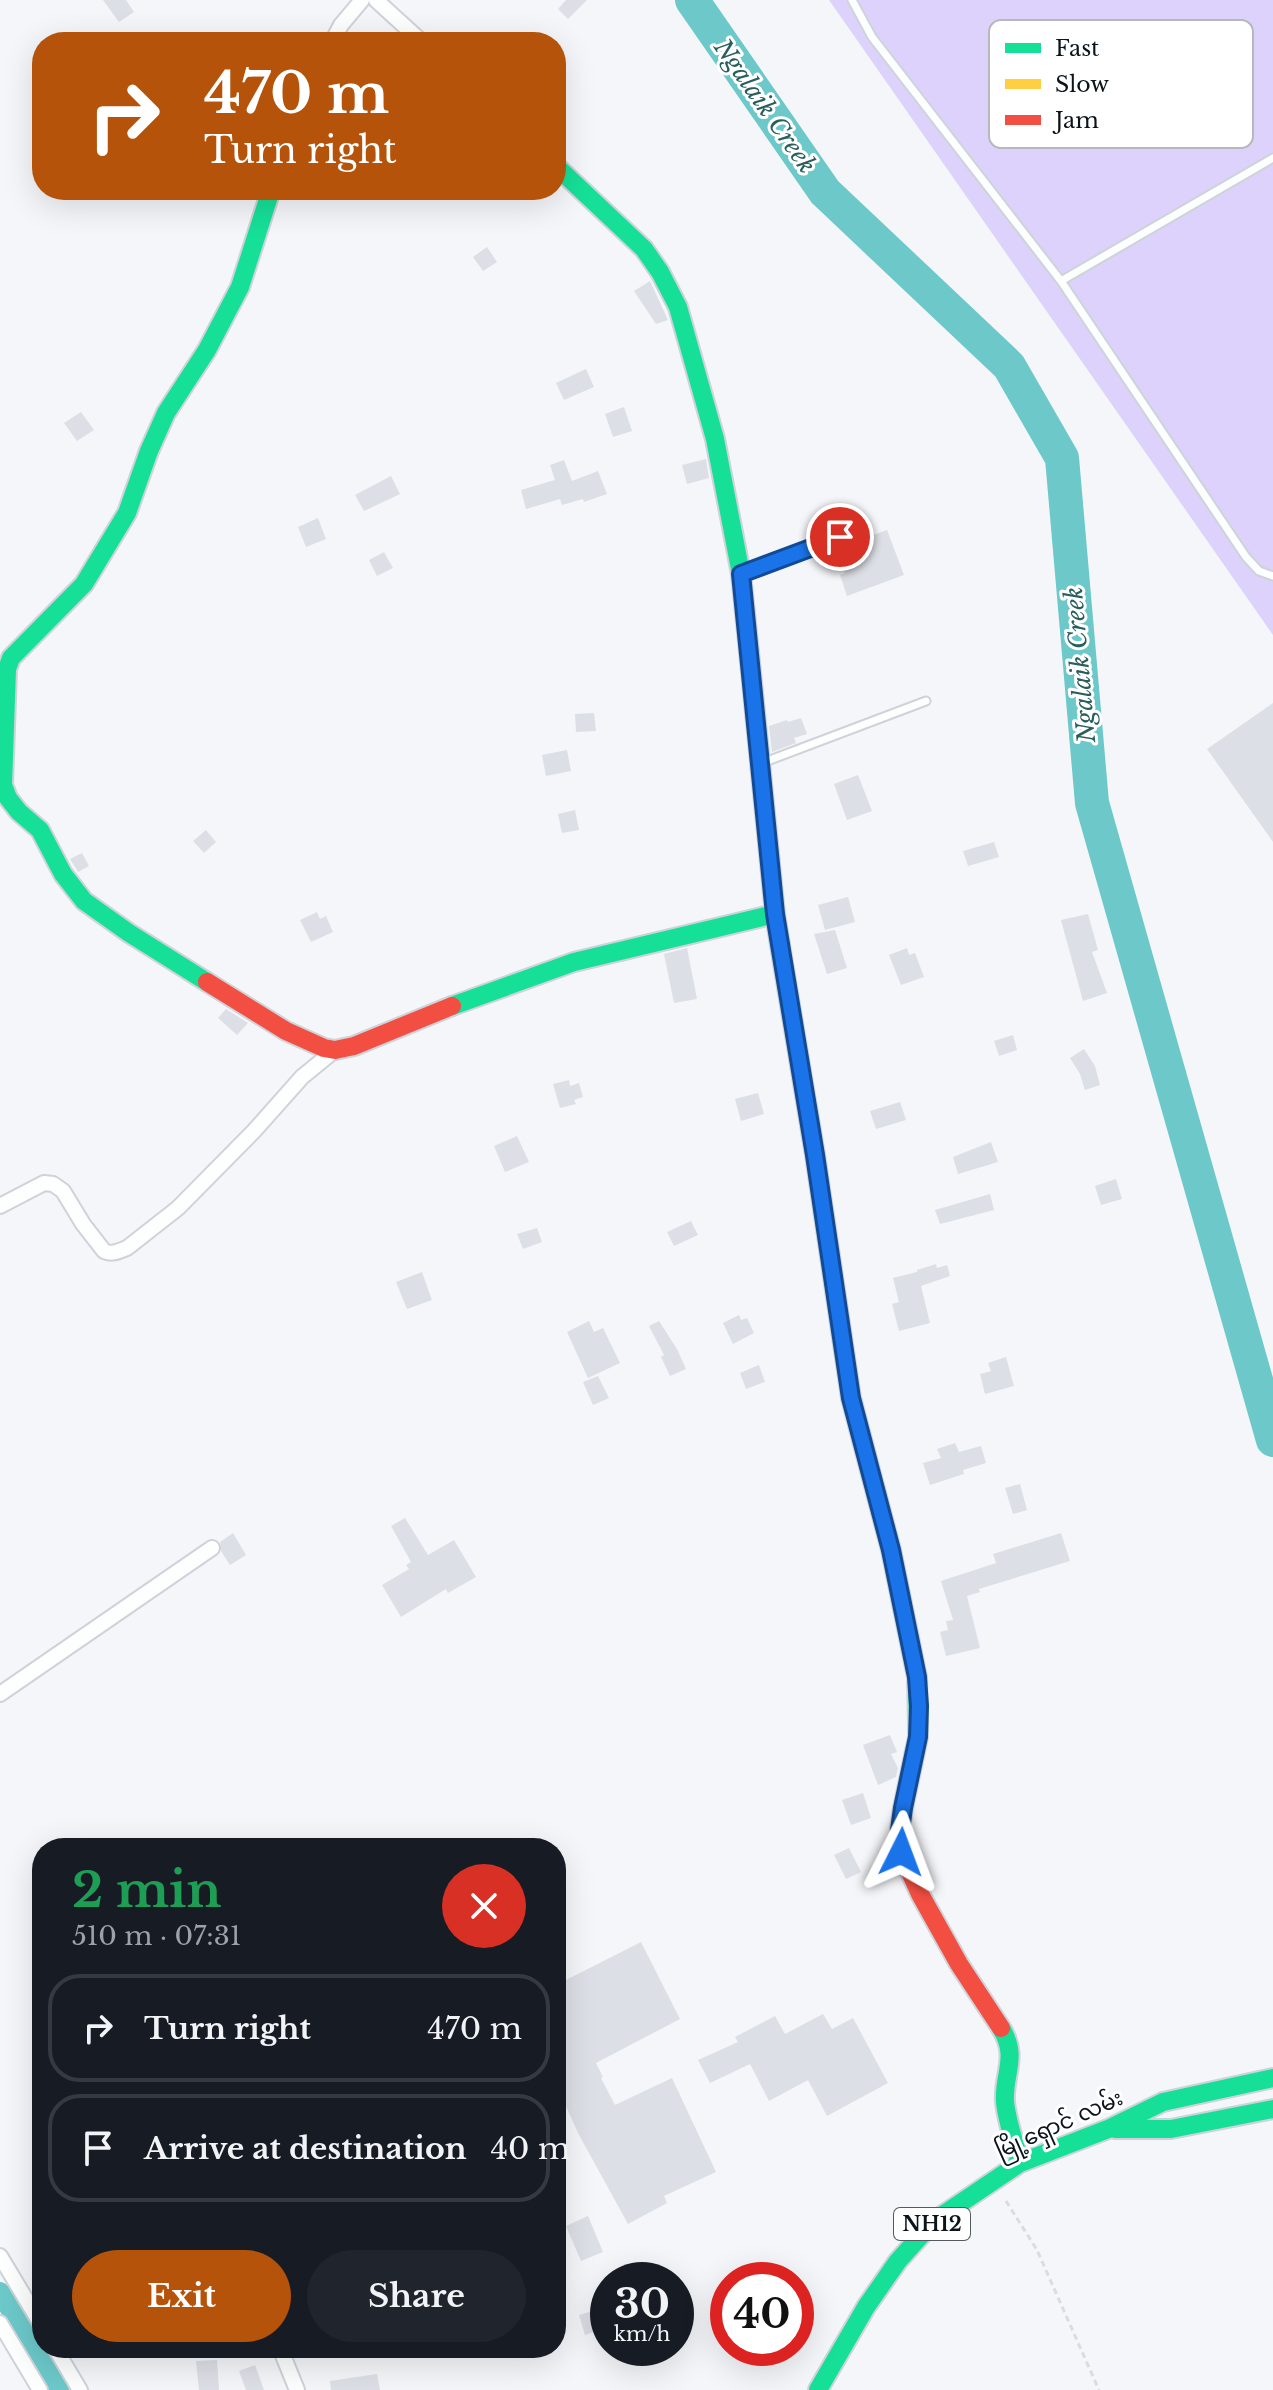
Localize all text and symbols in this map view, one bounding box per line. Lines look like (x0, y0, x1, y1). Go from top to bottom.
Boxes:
legend (989, 20, 1253, 148)
water label: Ngalaik Creek (708, 33, 822, 178)
text: Fast (1055, 35, 1100, 62)
text: 470 m (204, 59, 389, 128)
icon: right (72, 64, 176, 168)
text: Slow (1055, 71, 1109, 98)
text: Jam (1052, 107, 1099, 134)
text: Turn right (204, 128, 397, 173)
pin (806, 503, 874, 571)
icon: arrive (818, 515, 862, 559)
water label: Ngalaik Creek (1059, 586, 1101, 745)
position arrow (859, 1810, 943, 1894)
text: 2 min (72, 1860, 221, 1920)
button: close (442, 1864, 526, 1948)
text: 510 m · 07:31 (72, 1920, 241, 1952)
icon: right (76, 2006, 120, 2050)
text: Turn right (144, 2010, 311, 2047)
text: 470 m (427, 2010, 522, 2047)
street label: မြို့ရှောင် လမ်း (990, 2082, 1129, 2168)
icon: arrive (76, 2126, 120, 2170)
text: Arrive at destination (144, 2130, 467, 2167)
text: 40 m (491, 2130, 570, 2167)
road number: NH12 (894, 2208, 970, 2240)
button: Exit (72, 2250, 291, 2342)
button: Share (307, 2250, 526, 2342)
speed limit sign: 40 (710, 2262, 814, 2366)
text: 30 (614, 2279, 670, 2329)
text: km/h (614, 2322, 670, 2346)

